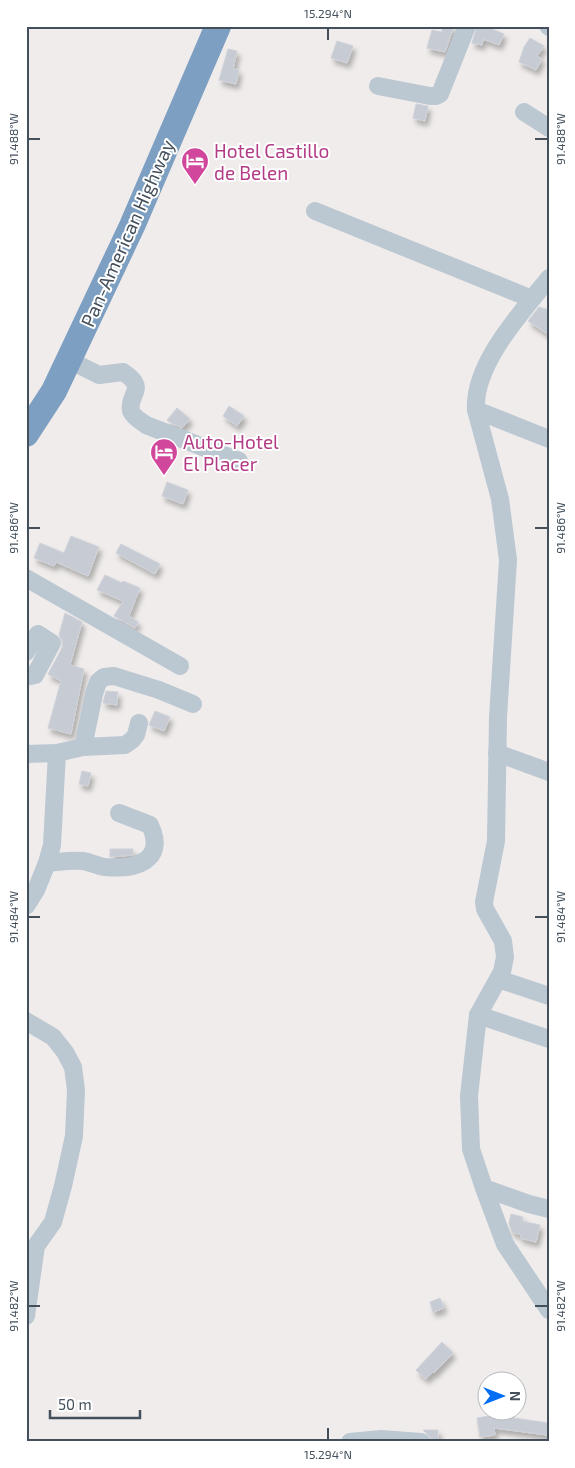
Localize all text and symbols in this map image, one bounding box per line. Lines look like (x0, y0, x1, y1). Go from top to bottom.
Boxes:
text: 15.294°N (304, 6, 352, 20)
text: 91.488°W (6, 113, 20, 165)
text: 91.488°W (553, 113, 567, 165)
street label: Pan-American Highway (75, 136, 179, 330)
place label: Hotel Castillo de Belen (214, 139, 329, 184)
hotel icon: Hotel Castillo de Belen (180, 146, 210, 185)
place label: Auto-Hotel El Placer (183, 430, 279, 475)
hotel icon: Auto-Hotel El Placer (149, 437, 179, 476)
text: 91.486°W (6, 502, 20, 554)
text: 91.486°W (553, 502, 567, 554)
text: 91.484°W (6, 891, 20, 943)
text: 91.484°W (553, 891, 567, 943)
text: 91.482°W (6, 1280, 20, 1332)
text: 91.482°W (553, 1280, 567, 1332)
north arrow (478, 1370, 528, 1420)
scale bar (50, 1388, 140, 1420)
text: N (507, 1391, 524, 1401)
text: 50 m (58, 1395, 92, 1413)
text: 15.294°N (304, 1447, 352, 1461)

